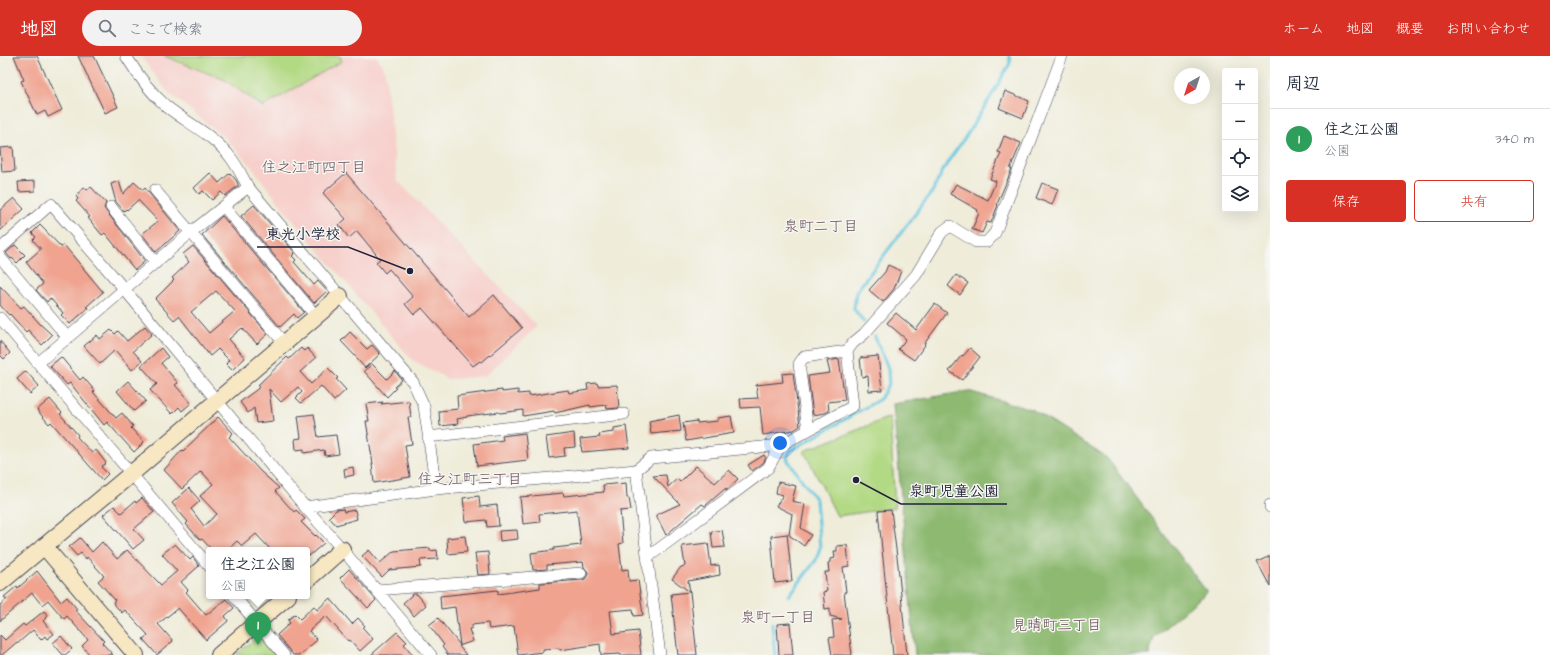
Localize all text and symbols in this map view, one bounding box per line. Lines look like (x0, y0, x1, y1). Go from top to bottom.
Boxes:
search box (82, 10, 362, 46)
text: 地図 (20, 16, 58, 43)
icon: search (96, 17, 118, 39)
text: ここで検索 (128, 19, 203, 40)
text: ホーム (1283, 19, 1324, 39)
text: 地図 (1346, 19, 1374, 39)
text: 概要 (1396, 19, 1424, 39)
text: お問い合わせ (1446, 19, 1530, 39)
north arrow (1174, 68, 1210, 104)
map controls (1222, 68, 1258, 212)
button: + (1222, 68, 1258, 104)
text: 周辺 (1286, 72, 1320, 96)
button: − (1222, 104, 1258, 140)
text: 住之江公園 (1324, 119, 1399, 140)
text: 1 (1298, 130, 1300, 148)
text: 340 m (1495, 130, 1534, 148)
button: locate (1222, 140, 1258, 176)
text: 公園 (1324, 142, 1350, 160)
district label: 住之江町四丁目 (261, 157, 367, 178)
button: layers (1222, 176, 1258, 212)
button: 保存 (1286, 180, 1406, 222)
button: 共有 (1414, 180, 1534, 222)
district label: 泉町二丁目 (783, 216, 859, 237)
callout: 東光小学校 (257, 220, 348, 247)
text: 東光小学校 (265, 224, 341, 245)
your location (770, 433, 790, 453)
district label: 住之江町三丁目 (417, 469, 523, 490)
callout: 泉町児童公園 (901, 477, 1007, 504)
text: 泉町児童公園 (909, 481, 999, 502)
popup (206, 547, 310, 599)
text: 住之江公園 (220, 554, 296, 575)
text: 公園 (220, 577, 247, 595)
district label: 泉町一丁目 (740, 607, 816, 628)
pin: 1 (245, 612, 271, 645)
district label: 見晴町三丁目 (1012, 615, 1102, 636)

